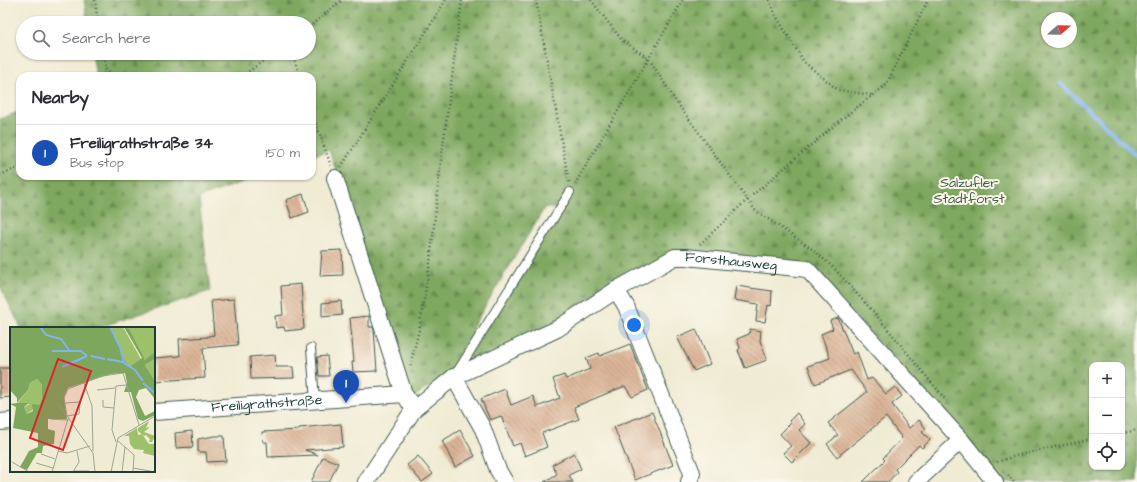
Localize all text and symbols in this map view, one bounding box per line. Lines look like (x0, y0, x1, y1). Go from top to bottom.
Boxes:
north arrow (1041, 12, 1077, 48)
search box (16, 16, 316, 60)
icon: search (30, 27, 52, 49)
text: Search here (62, 28, 151, 49)
text: Nearby (32, 86, 89, 110)
text: Freiligrathstraße 34 (70, 133, 213, 154)
text: 1 (44, 144, 46, 162)
text: 150 m (266, 144, 300, 162)
text: Bus stop (70, 154, 124, 172)
park label: Salzufler Stadtforst (933, 173, 1005, 209)
street label: Forsthausweg (684, 247, 778, 276)
your location (624, 315, 644, 335)
inset map (10, 327, 155, 472)
map controls (1089, 362, 1125, 470)
button: + (1089, 362, 1125, 398)
pin: 1 (333, 370, 359, 403)
street label: Freiligrathstraße (211, 390, 323, 418)
button: − (1089, 398, 1125, 434)
button: locate (1089, 434, 1125, 470)

